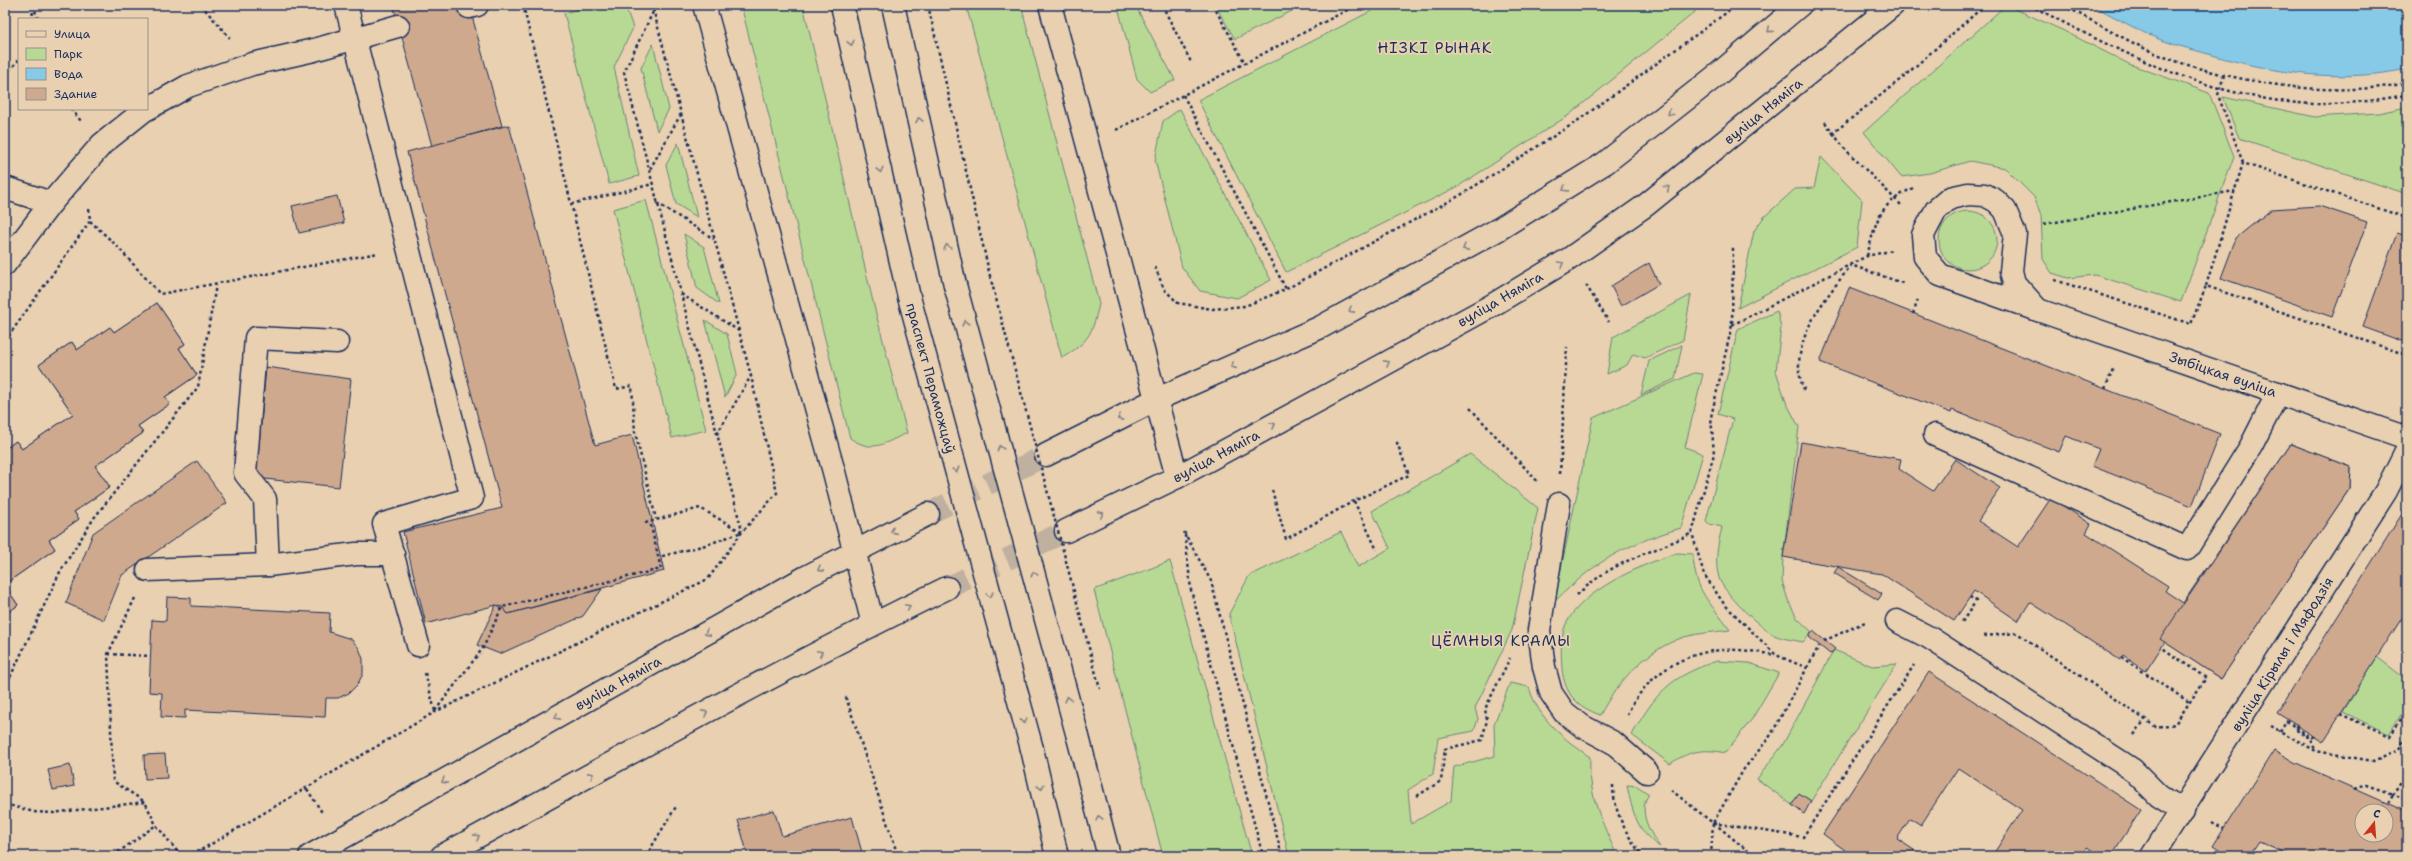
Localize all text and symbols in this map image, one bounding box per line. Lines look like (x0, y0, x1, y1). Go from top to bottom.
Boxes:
legend (18, 18, 148, 110)
text: Улица (54, 26, 91, 42)
one-way arrow (1767, 26, 1775, 33)
district label: НІЗКІ РЫНАК (1378, 38, 1492, 58)
one-way arrow (846, 40, 854, 46)
text: Парк (54, 46, 83, 62)
text: Вода (54, 66, 83, 82)
street label: вуліца Няміга (1720, 74, 1806, 148)
text: Здание (54, 86, 98, 102)
one-way arrow (1667, 108, 1674, 115)
one-way arrow (915, 117, 923, 123)
one-way arrow (875, 167, 883, 173)
one-way arrow (1562, 184, 1569, 191)
one-way arrow (1662, 186, 1669, 193)
one-way arrow (943, 244, 951, 250)
one-way arrow (1462, 244, 1469, 251)
one-way arrow (1557, 261, 1564, 268)
street label: вуліца Няміга (1454, 267, 1546, 331)
street label: праспект Пераможцаў (902, 301, 960, 455)
one-way arrow (1348, 306, 1355, 313)
one-way arrow (962, 319, 970, 326)
street label: Зыбіцкая вуліца (2167, 347, 2279, 401)
one-way arrow (1383, 360, 1390, 367)
one-way arrow (1230, 361, 1238, 369)
one-way arrow (1117, 413, 1124, 421)
one-way arrow (1269, 422, 1276, 430)
street label: вуліца Няміга (1169, 425, 1263, 486)
one-way arrow (996, 445, 1005, 452)
one-way arrow (951, 466, 960, 473)
one-way arrow (1097, 511, 1104, 519)
one-way arrow (889, 526, 897, 534)
one-way arrow (817, 564, 824, 572)
one-way arrow (1030, 570, 1039, 577)
street label: вуліца Кірылы і Мяфодзія (2227, 573, 2337, 735)
one-way arrow (985, 592, 994, 599)
one-way arrow (904, 604, 911, 612)
one-way arrow (704, 628, 711, 635)
district label: ЦЁМНЫЯ КРАМЫ (1431, 631, 1571, 651)
one-way arrow (816, 650, 824, 658)
street label: вуліца Няміга (572, 652, 665, 714)
one-way arrow (1064, 696, 1073, 703)
one-way arrow (701, 710, 708, 718)
one-way arrow (554, 712, 561, 720)
one-way arrow (1019, 717, 1028, 724)
one-way arrow (587, 772, 594, 779)
one-way arrow (441, 776, 448, 783)
one-way arrow (1036, 784, 1044, 790)
north arrow (2354, 803, 2394, 843)
text: С (2371, 806, 2382, 822)
one-way arrow (1096, 815, 1104, 821)
one-way arrow (473, 835, 480, 842)

